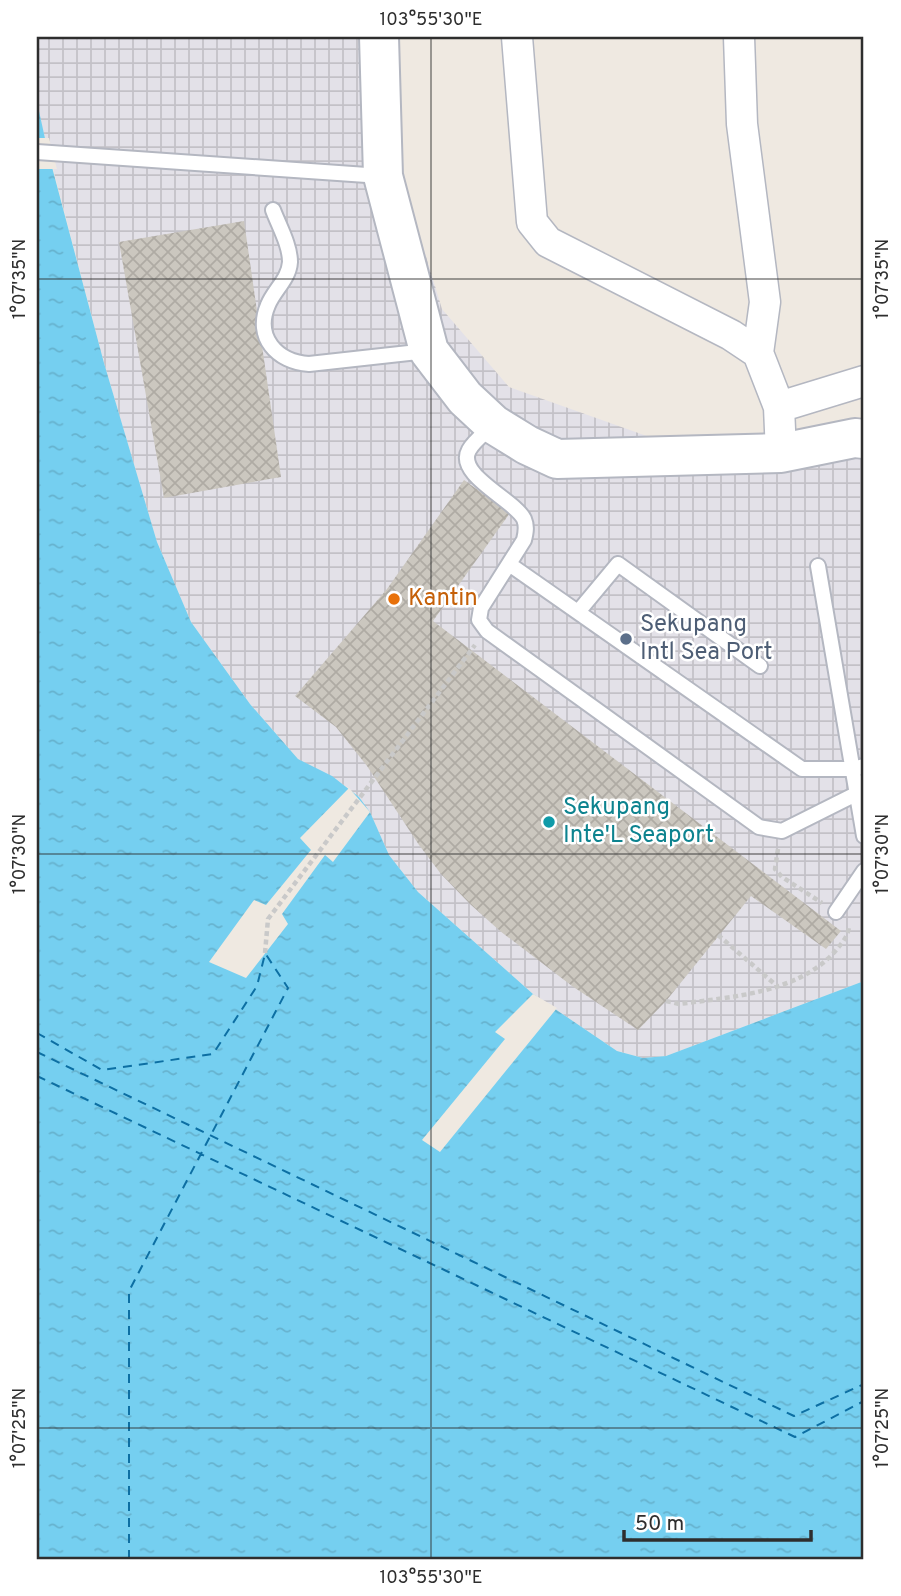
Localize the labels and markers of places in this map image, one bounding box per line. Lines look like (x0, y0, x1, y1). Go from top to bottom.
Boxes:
place label: Kantin (408, 584, 478, 614)
marker: Kantin (386, 591, 402, 607)
place label: Sekupang Intl Sea Port (640, 610, 773, 668)
marker: Sekupang Intl Sea Port (618, 631, 634, 647)
place label: Sekupang Inte'L Seaport (563, 793, 714, 851)
marker: Sekupang Inte'L Seaport (541, 814, 557, 830)

